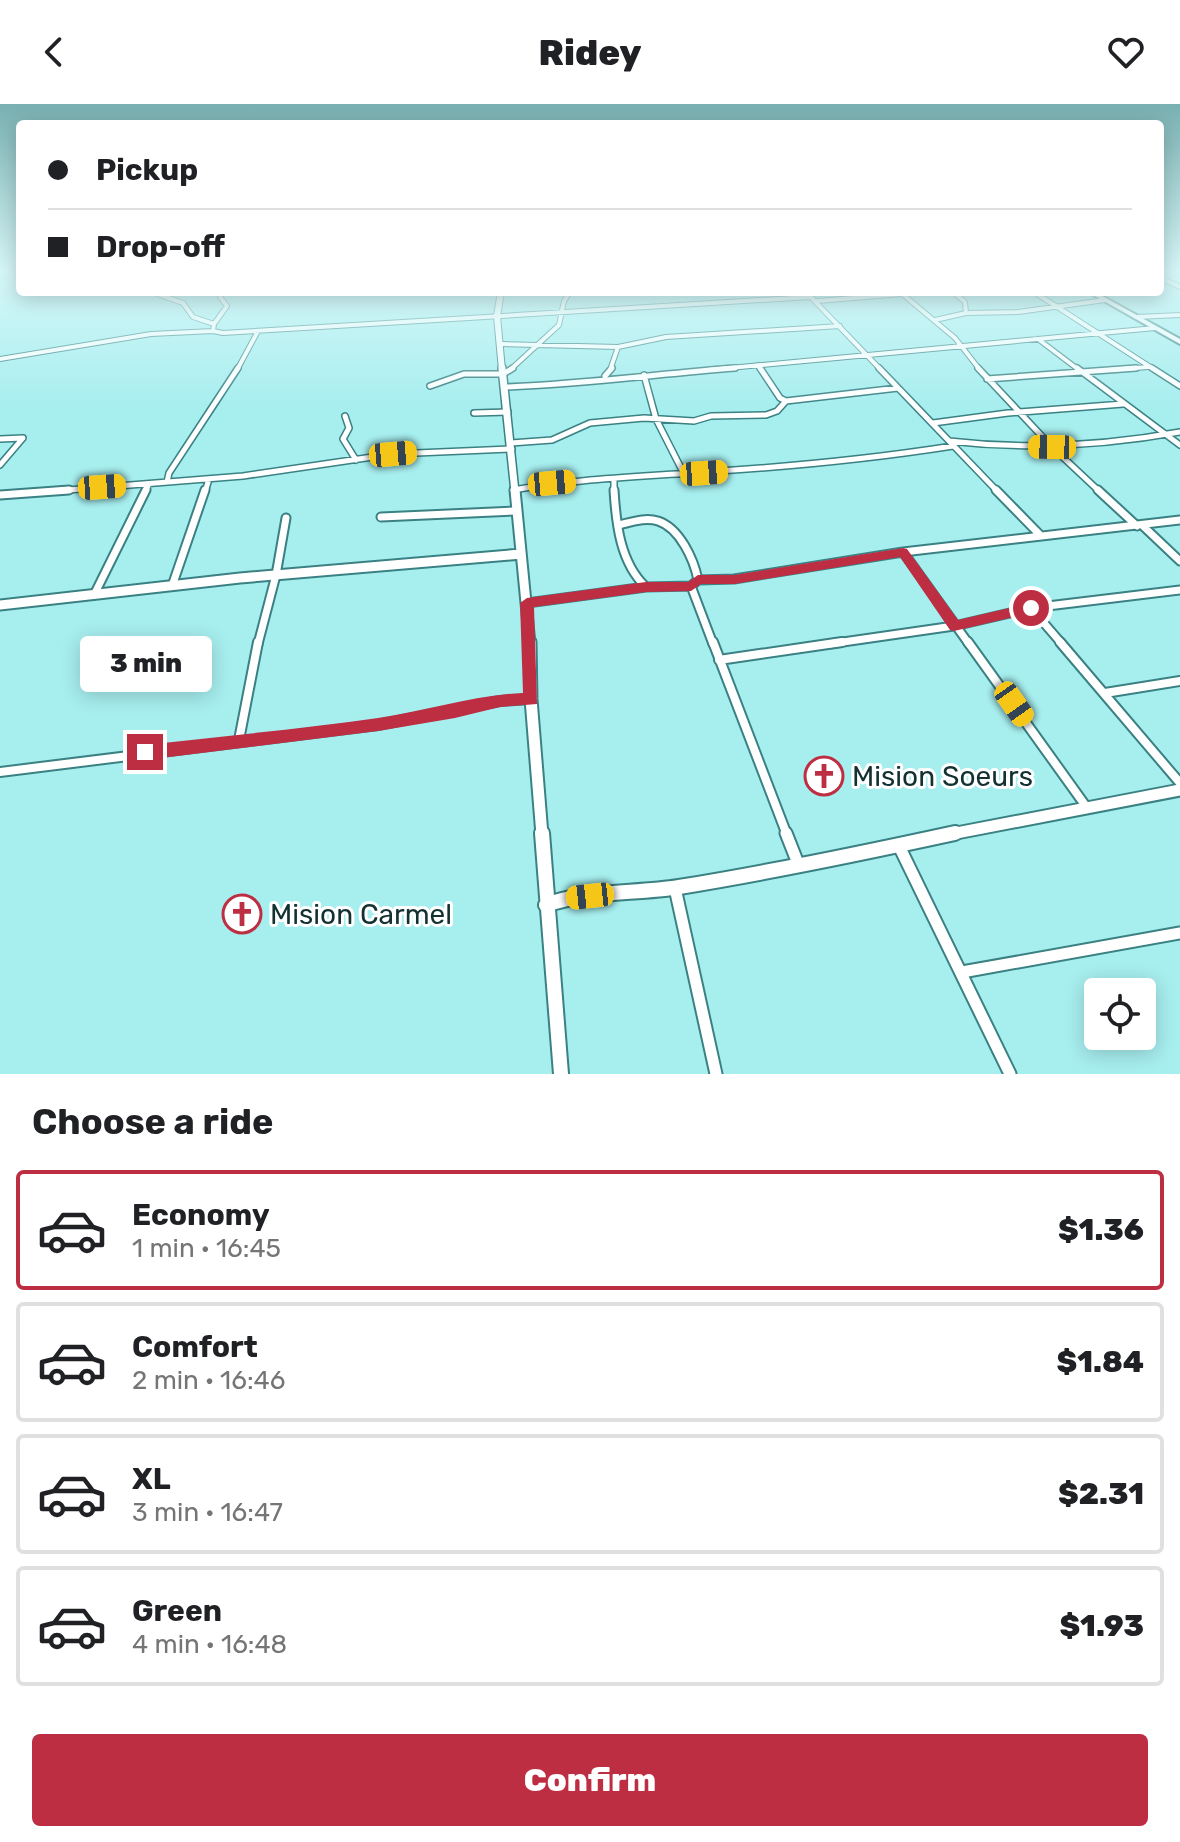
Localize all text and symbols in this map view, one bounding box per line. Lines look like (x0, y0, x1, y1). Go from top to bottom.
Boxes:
icon: back (32, 30, 76, 74)
icon: heart (1104, 30, 1148, 74)
text: Ridey (539, 31, 641, 74)
text: Pickup (96, 152, 198, 188)
text: Drop-off (96, 229, 225, 265)
car (1028, 435, 1076, 459)
car (368, 440, 418, 468)
car (679, 459, 729, 487)
car (527, 469, 577, 497)
car (77, 473, 127, 501)
route start (1013, 590, 1049, 626)
callout: 3 min (79, 636, 211, 692)
text: 3 min (110, 648, 182, 679)
car (990, 677, 1038, 731)
route end (127, 734, 163, 770)
church icon: Mision Soeurs (803, 755, 845, 797)
place label: Mision Soeurs (852, 760, 1033, 793)
car (565, 882, 615, 910)
church icon: Mision Carmel (221, 893, 263, 935)
place label: Mision Carmel (270, 898, 452, 931)
map controls (1084, 978, 1156, 1050)
button: locate (1084, 978, 1156, 1050)
text: Choose a ride (32, 1100, 273, 1143)
icon: car (36, 1194, 108, 1266)
text: Economy (132, 1197, 270, 1233)
text: $1.36 (1058, 1212, 1144, 1248)
text: 1 min · 16:45 (132, 1233, 281, 1264)
icon: car (36, 1326, 108, 1398)
text: Comfort (132, 1329, 258, 1365)
text: $1.84 (1057, 1344, 1144, 1380)
text: 2 min · 16:46 (132, 1365, 285, 1396)
icon: car (36, 1458, 108, 1530)
text: XL (132, 1461, 171, 1497)
text: $2.31 (1058, 1476, 1144, 1512)
text: 3 min · 16:47 (132, 1497, 283, 1528)
icon: car (36, 1590, 108, 1662)
text: Green (132, 1593, 222, 1629)
text: $1.93 (1059, 1608, 1144, 1644)
text: 4 min · 16:48 (132, 1629, 287, 1660)
button: Confirm (32, 1734, 1148, 1826)

